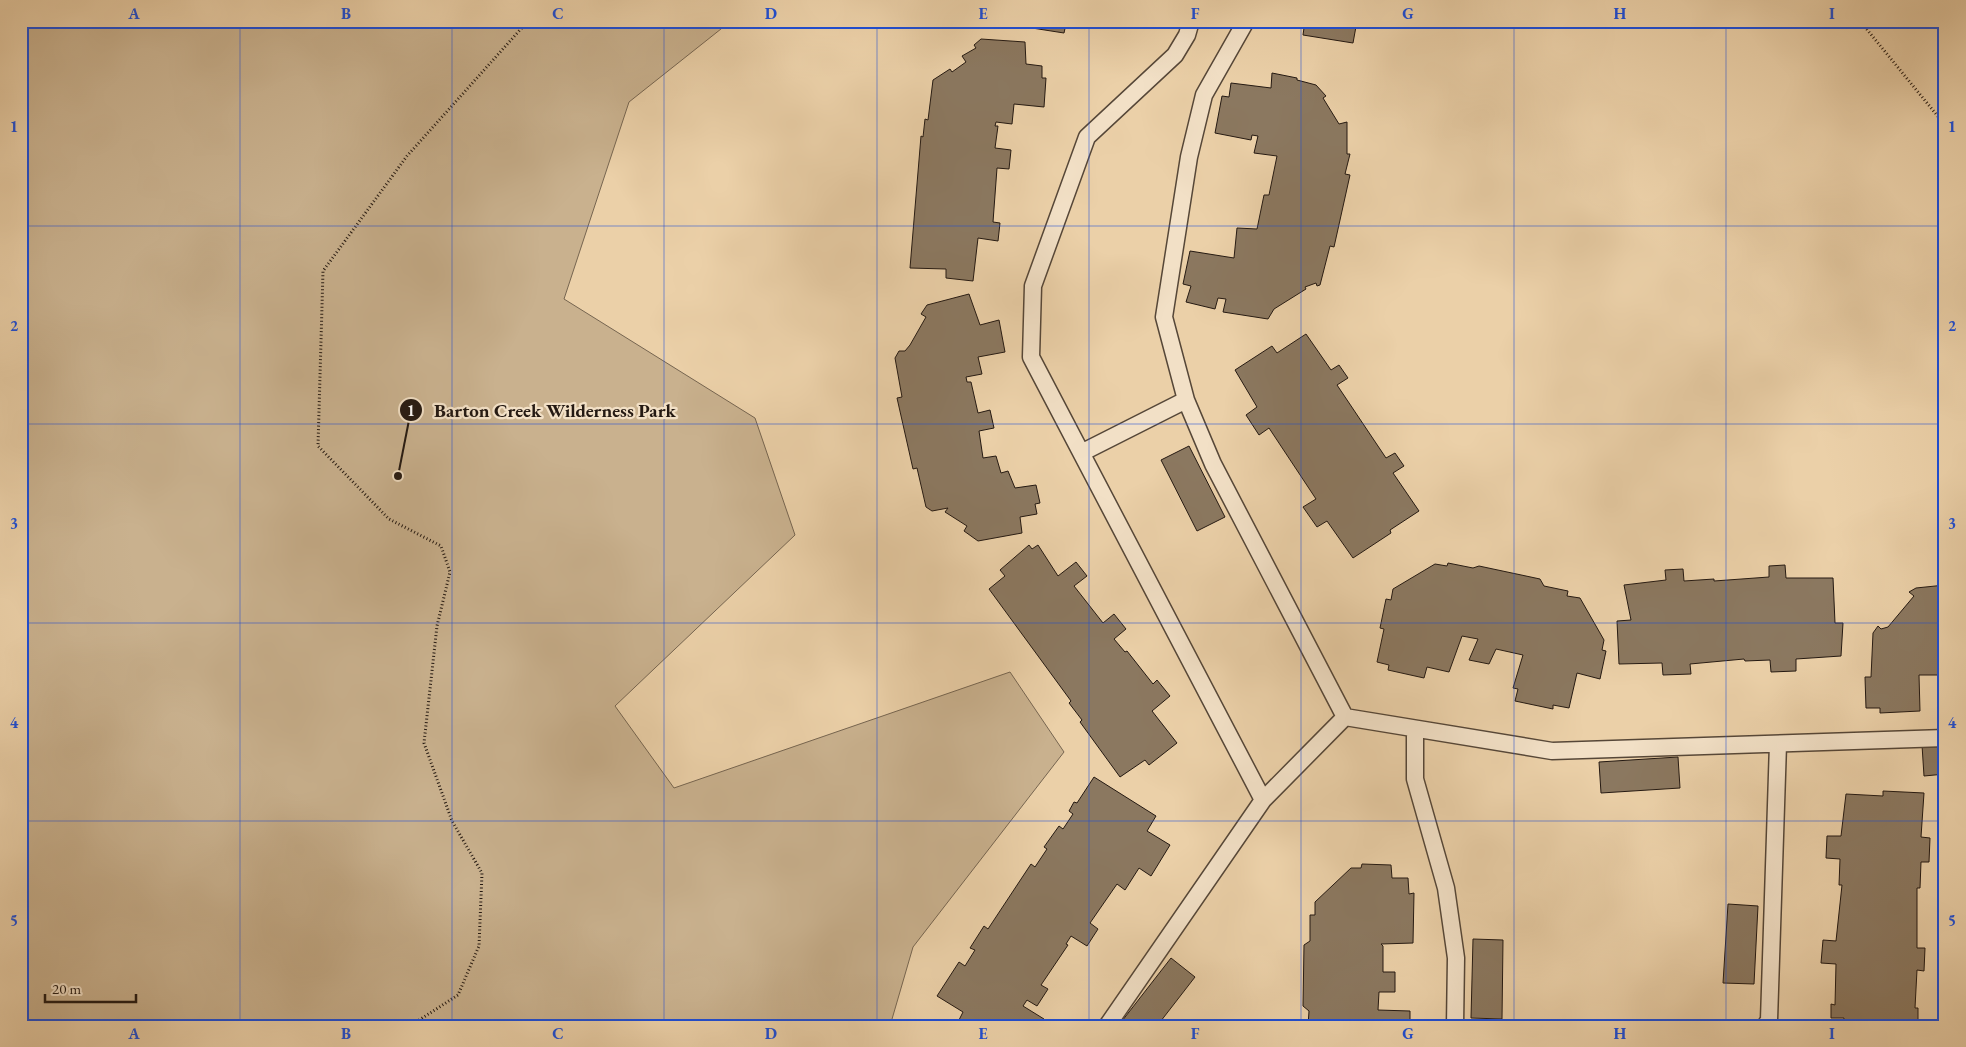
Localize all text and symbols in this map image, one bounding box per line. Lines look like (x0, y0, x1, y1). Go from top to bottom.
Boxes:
text: A (127, 3, 140, 24)
text: B (341, 3, 351, 24)
text: C (552, 3, 564, 24)
text: D (765, 3, 777, 24)
text: E (978, 3, 988, 24)
text: F (1191, 3, 1200, 24)
text: G (1402, 3, 1414, 24)
text: H (1614, 3, 1627, 24)
text: I (1829, 3, 1835, 24)
text: 1 (10, 116, 18, 137)
text: 1 (1948, 116, 1956, 137)
text: 2 (10, 315, 19, 336)
text: 2 (1948, 315, 1957, 336)
callout: Barton Creek Wilderness Park (399, 393, 685, 427)
text: Barton Creek Wilderness Park (434, 398, 677, 423)
text: 1 (407, 401, 415, 420)
text: 3 (10, 513, 18, 534)
text: 3 (1948, 513, 1956, 534)
text: 4 (10, 712, 19, 733)
text: 4 (1948, 712, 1957, 733)
text: 5 (10, 910, 18, 931)
text: 5 (1948, 910, 1956, 931)
scale bar (45, 972, 136, 1004)
text: 20 m (52, 979, 81, 998)
text: A (127, 1023, 140, 1044)
text: B (341, 1023, 351, 1044)
text: C (552, 1023, 564, 1044)
text: D (765, 1023, 777, 1044)
text: E (978, 1023, 988, 1044)
text: F (1191, 1023, 1200, 1044)
text: G (1402, 1023, 1414, 1044)
text: H (1614, 1023, 1627, 1044)
text: I (1829, 1023, 1835, 1044)

